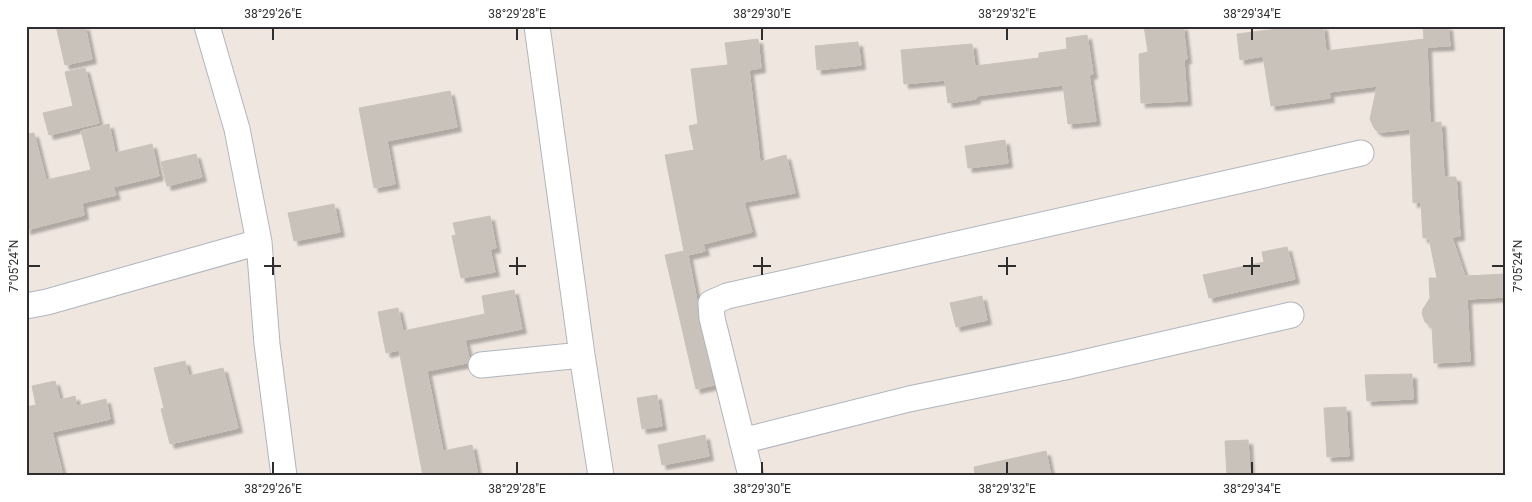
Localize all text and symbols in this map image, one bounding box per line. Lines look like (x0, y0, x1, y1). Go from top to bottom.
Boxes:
text: 38°29'26"E (244, 7, 302, 21)
text: 38°29'28"E (488, 7, 546, 21)
text: 38°29'30"E (733, 7, 791, 21)
text: 38°29'32"E (978, 7, 1036, 21)
text: 38°29'34"E (1223, 7, 1281, 21)
text: 7°05'24"N (7, 240, 21, 292)
text: 7°05'24"N (1511, 240, 1525, 292)
text: 38°29'26"E (244, 482, 302, 496)
text: 38°29'28"E (488, 482, 546, 496)
text: 38°29'30"E (733, 482, 791, 496)
text: 38°29'32"E (978, 482, 1036, 496)
text: 38°29'34"E (1223, 482, 1281, 496)

